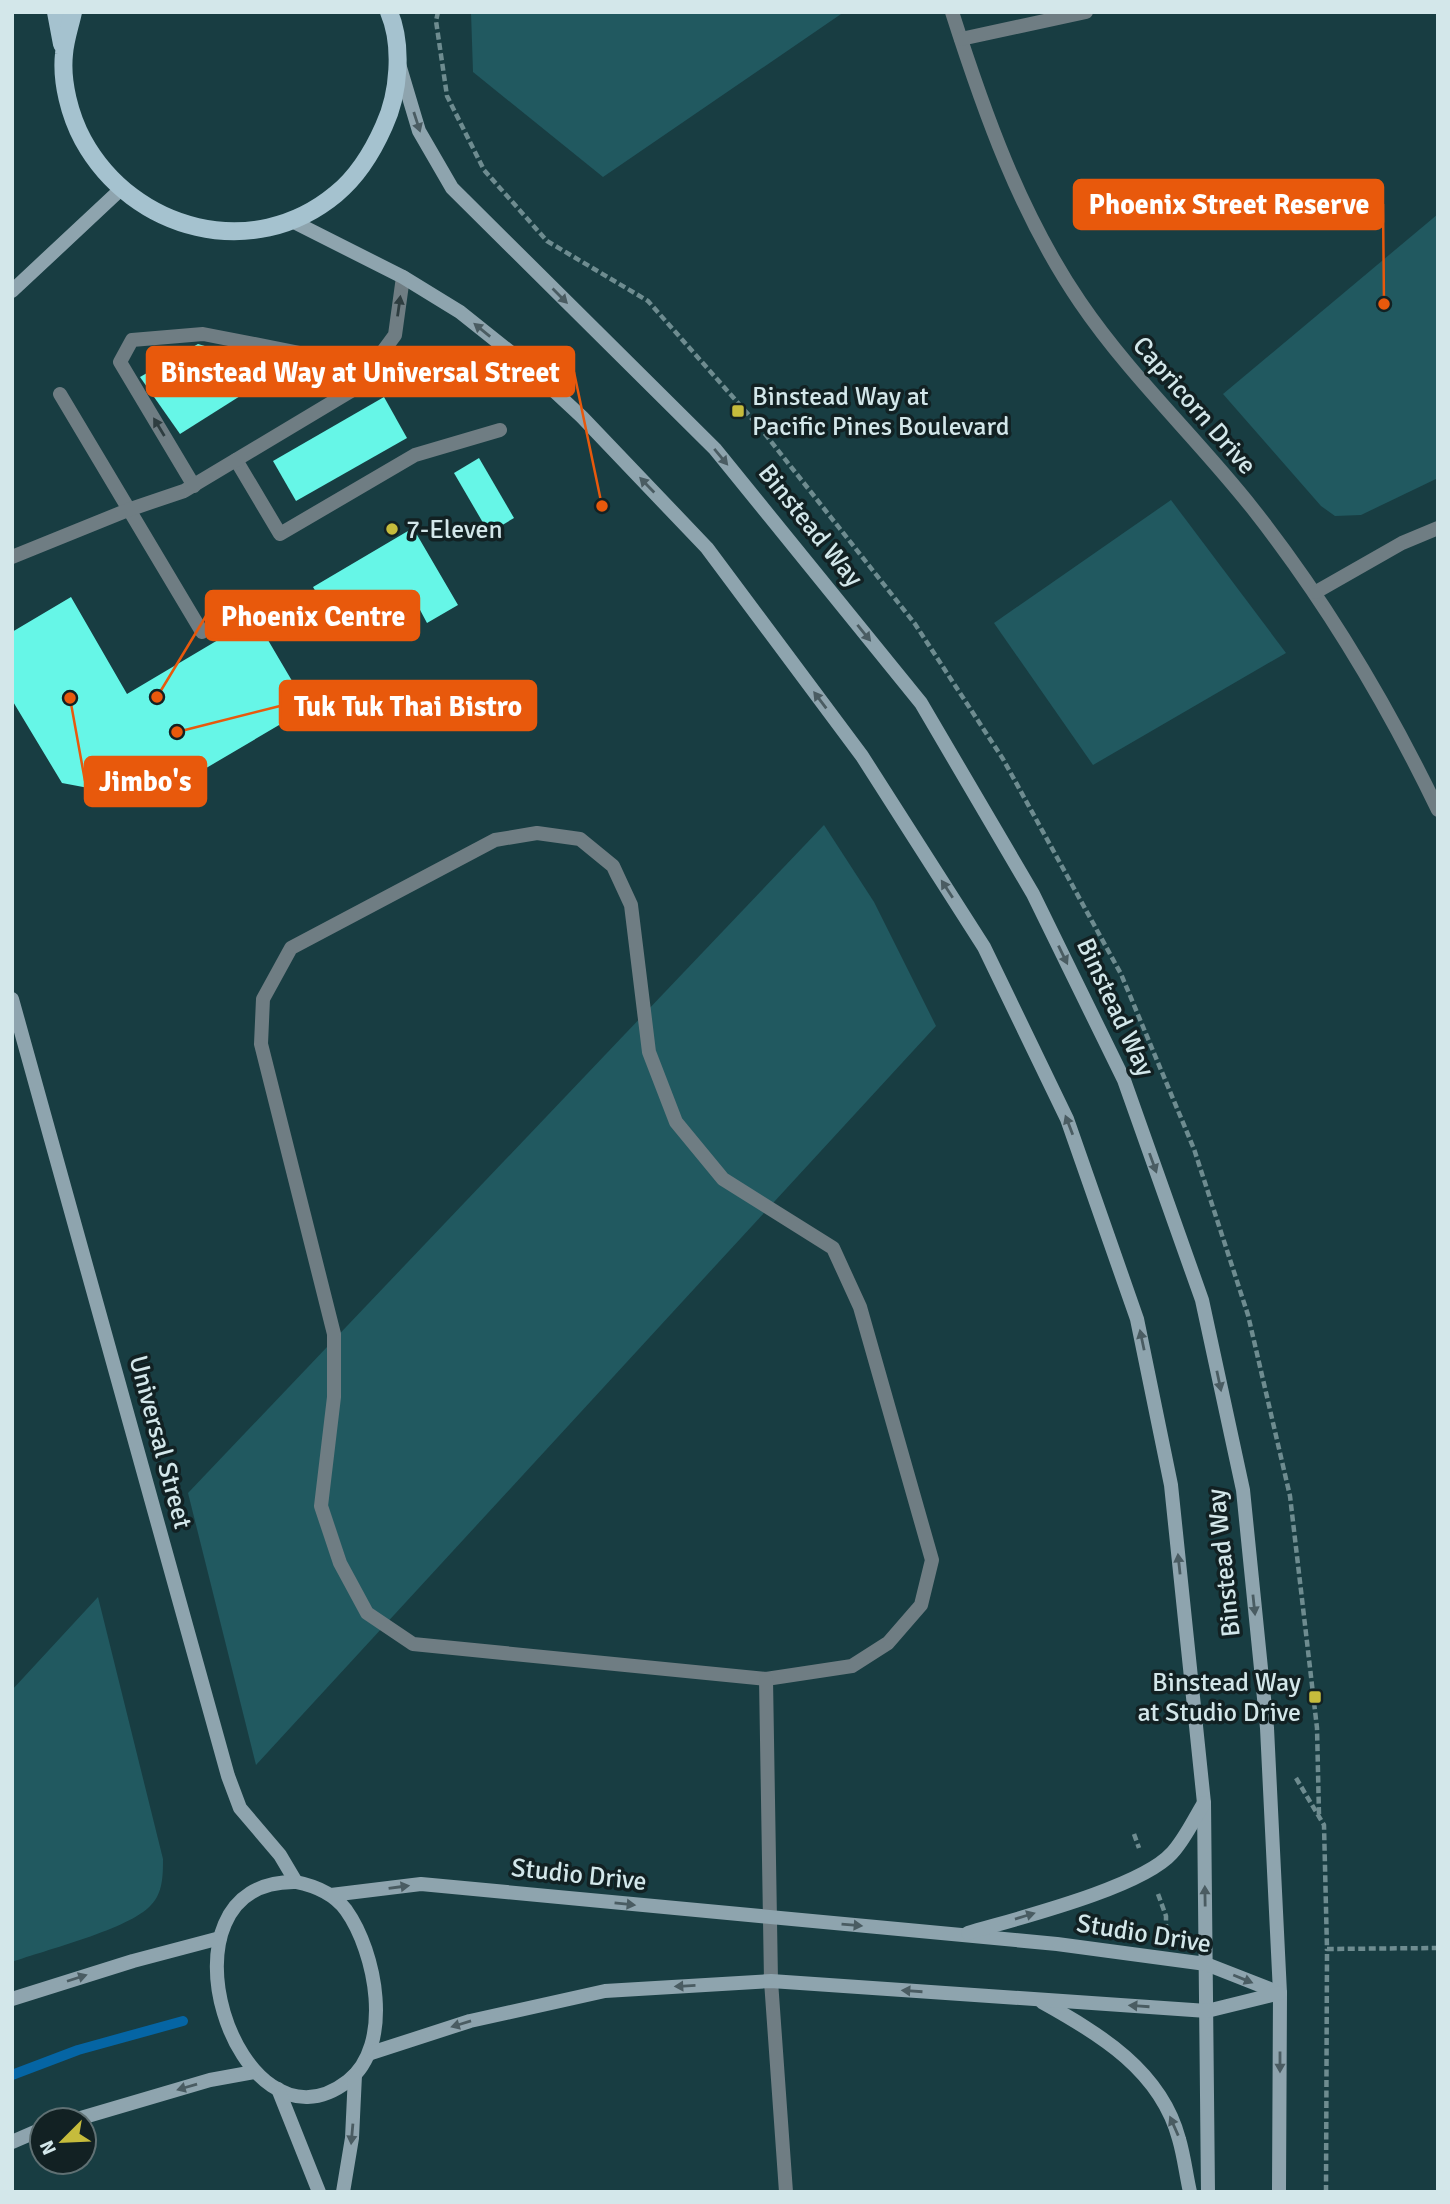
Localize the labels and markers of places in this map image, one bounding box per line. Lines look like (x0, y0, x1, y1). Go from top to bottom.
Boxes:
callout: Phoenix Street Reserve (1074, 180, 1383, 229)
callout: Binstead Way at Universal Street (147, 347, 574, 396)
place label: Binstead Way at Pacific Pines Boulevard (752, 381, 1010, 443)
marker: Binstead Way at Pacific Pines Boulevard (730, 403, 746, 419)
place label: 7-Eleven (406, 514, 503, 546)
marker: 7-Eleven (384, 521, 400, 537)
callout: Phoenix Centre (206, 591, 419, 640)
callout: Tuk Tuk Thai Bistro (280, 681, 536, 730)
callout: Jimbo's (85, 757, 206, 806)
place label: Binstead Way at Studio Drive (1137, 1667, 1301, 1729)
marker: Binstead Way at Studio Drive (1307, 1689, 1323, 1705)

